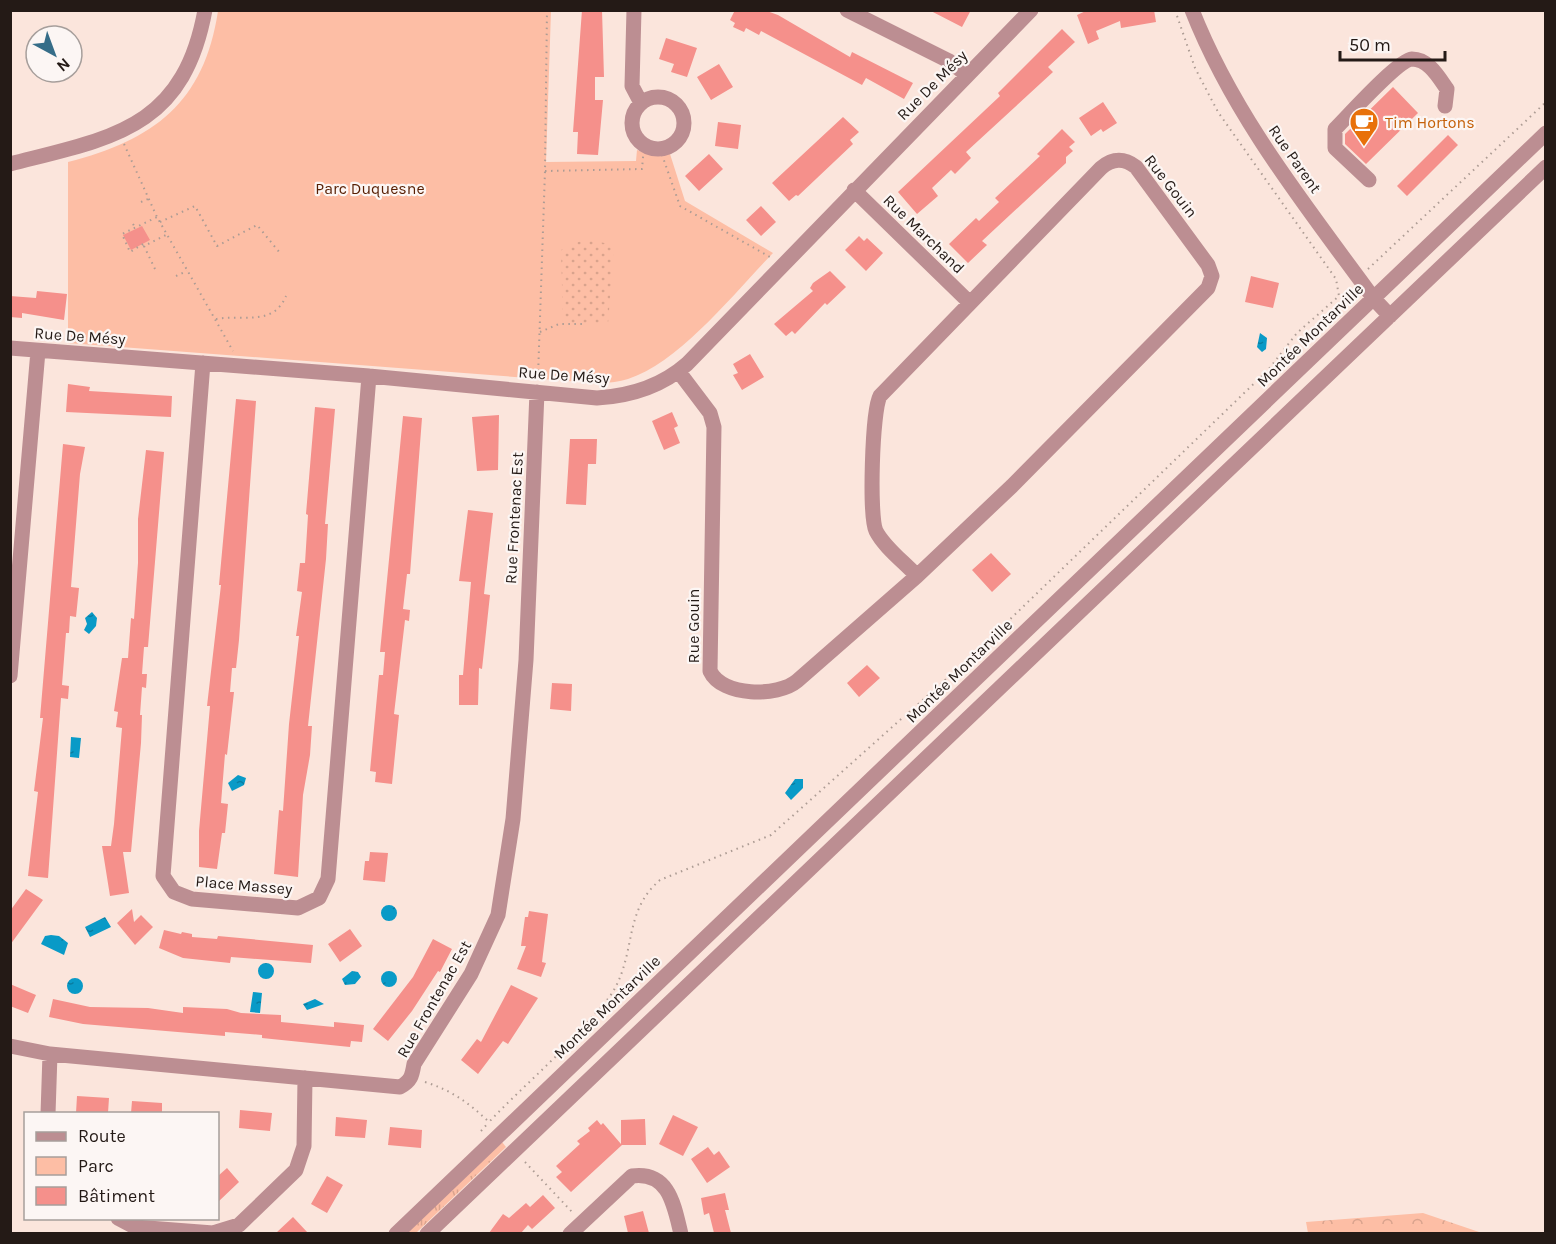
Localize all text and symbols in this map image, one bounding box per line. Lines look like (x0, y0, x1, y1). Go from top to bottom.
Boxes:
north arrow (24, 24, 84, 84)
scale bar (1340, 24, 1445, 62)
text: 50 m (1349, 34, 1391, 56)
street label: Rue De Mésy (893, 46, 971, 124)
text: N (53, 54, 74, 76)
cafe icon: Tim Hortons (1348, 106, 1380, 148)
place label: Tim Hortons (1385, 113, 1475, 132)
street label: Rue Parent (1265, 121, 1325, 197)
street label: Rue Gouin (1141, 151, 1201, 221)
park label: Parc Duquesne (315, 179, 425, 198)
street label: Rue Marchand (879, 191, 969, 277)
street label: Montée Montarville (1253, 279, 1367, 391)
street label: Rue De Mésy (34, 323, 127, 349)
street label: Rue De Mésy (518, 362, 611, 388)
street label: Rue Frontenac Est (501, 451, 527, 585)
street label: Rue Gouin (684, 589, 703, 663)
street label: Montée Montarville (902, 615, 1016, 727)
street label: Place Massey (195, 871, 294, 899)
street label: Rue Frontenac Est (393, 937, 475, 1061)
street label: Montée Montarville (550, 951, 664, 1063)
legend (24, 1112, 219, 1220)
text: Route (78, 1125, 126, 1147)
text: Parc (78, 1155, 114, 1177)
text: Bâtiment (78, 1185, 155, 1207)

